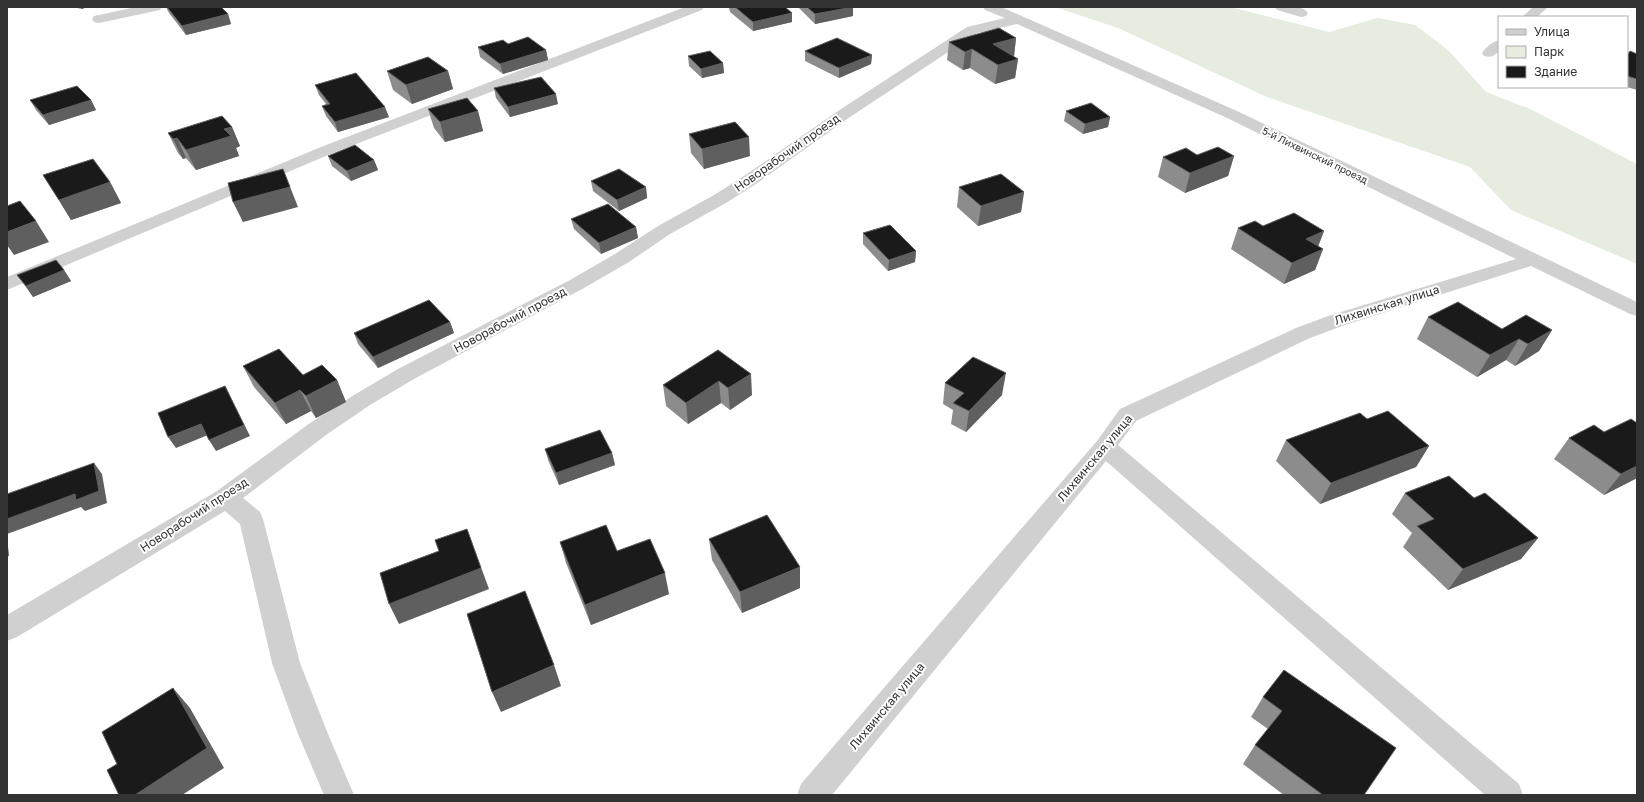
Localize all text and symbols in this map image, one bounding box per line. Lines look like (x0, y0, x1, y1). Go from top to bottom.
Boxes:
legend (1498, 16, 1628, 88)
text: Улица (1534, 24, 1570, 39)
text: Парк (1534, 44, 1564, 59)
text: Здание (1534, 64, 1577, 79)
street label: Новорабочий проезд (731, 110, 842, 195)
street label: 5-й Лихвинский проезд (1260, 124, 1370, 186)
street label: Лихвинская улица (1333, 281, 1441, 328)
street label: Новорабочий проезд (451, 283, 569, 356)
street label: Лихвинская улица (1054, 411, 1135, 504)
street label: Новорабочий проезд (137, 474, 250, 555)
street label: Лихвинская улица (846, 659, 927, 752)

